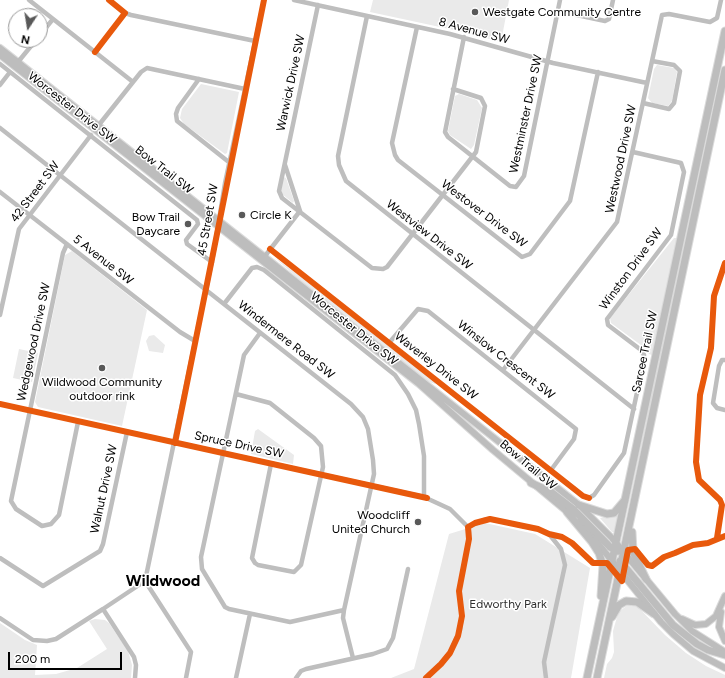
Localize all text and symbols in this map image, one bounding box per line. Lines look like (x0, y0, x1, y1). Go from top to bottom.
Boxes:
place label: Westgate Community Centre (483, 5, 641, 19)
marker: Westgate Community Centre (470, 7, 480, 17)
north arrow (8, 8, 48, 48)
street label: 8 Avenue SW (437, 15, 511, 47)
text: N (20, 32, 31, 46)
street label: Warwick Drive SW (274, 33, 308, 133)
street label: Westminster Drive SW (506, 53, 546, 175)
street label: Worcester Drive SW (25, 69, 119, 147)
street label: Westwood Drive SW (602, 103, 640, 215)
street label: Bow Trail SW (132, 143, 196, 197)
street label: 42 Street SW (7, 159, 63, 225)
street label: Westover Drive SW (438, 177, 530, 251)
street label: 45 Street SW (195, 183, 221, 257)
street label: Westview Drive SW (383, 197, 475, 273)
place label: Circle K (250, 208, 291, 222)
place label: Bow Trail Daycare (132, 210, 180, 238)
marker: Circle K (237, 210, 247, 220)
marker: Bow Trail Daycare (183, 219, 193, 229)
street label: Winston Drive SW (597, 225, 665, 313)
street label: 5 Avenue SW (70, 232, 136, 288)
street label: Wedgewood Drive SW (14, 281, 54, 403)
street label: Worcester Drive SW (307, 289, 401, 369)
street label: Windermere Road SW (235, 298, 337, 382)
street label: Sarcee Trail SW (629, 310, 661, 394)
street label: Winslow Crescent SW (455, 318, 557, 402)
street label: Waverley Drive SW (392, 329, 480, 403)
marker: Wildwood Community outdoor rink (97, 363, 107, 373)
place label: Wildwood Community outdoor rink (42, 375, 162, 403)
street label: Spruce Drive SW (193, 429, 285, 461)
street label: Bow Trail SW (497, 437, 559, 493)
street label: Walnut Drive SW (88, 443, 120, 535)
place label: Woodcliff United Church (332, 508, 410, 536)
marker: Woodcliff United Church (413, 517, 423, 527)
district label: Wildwood (126, 571, 200, 591)
park label: Edworthy Park (469, 597, 547, 611)
scale bar (10, 644, 124, 670)
text: 200 m (15, 652, 50, 666)

